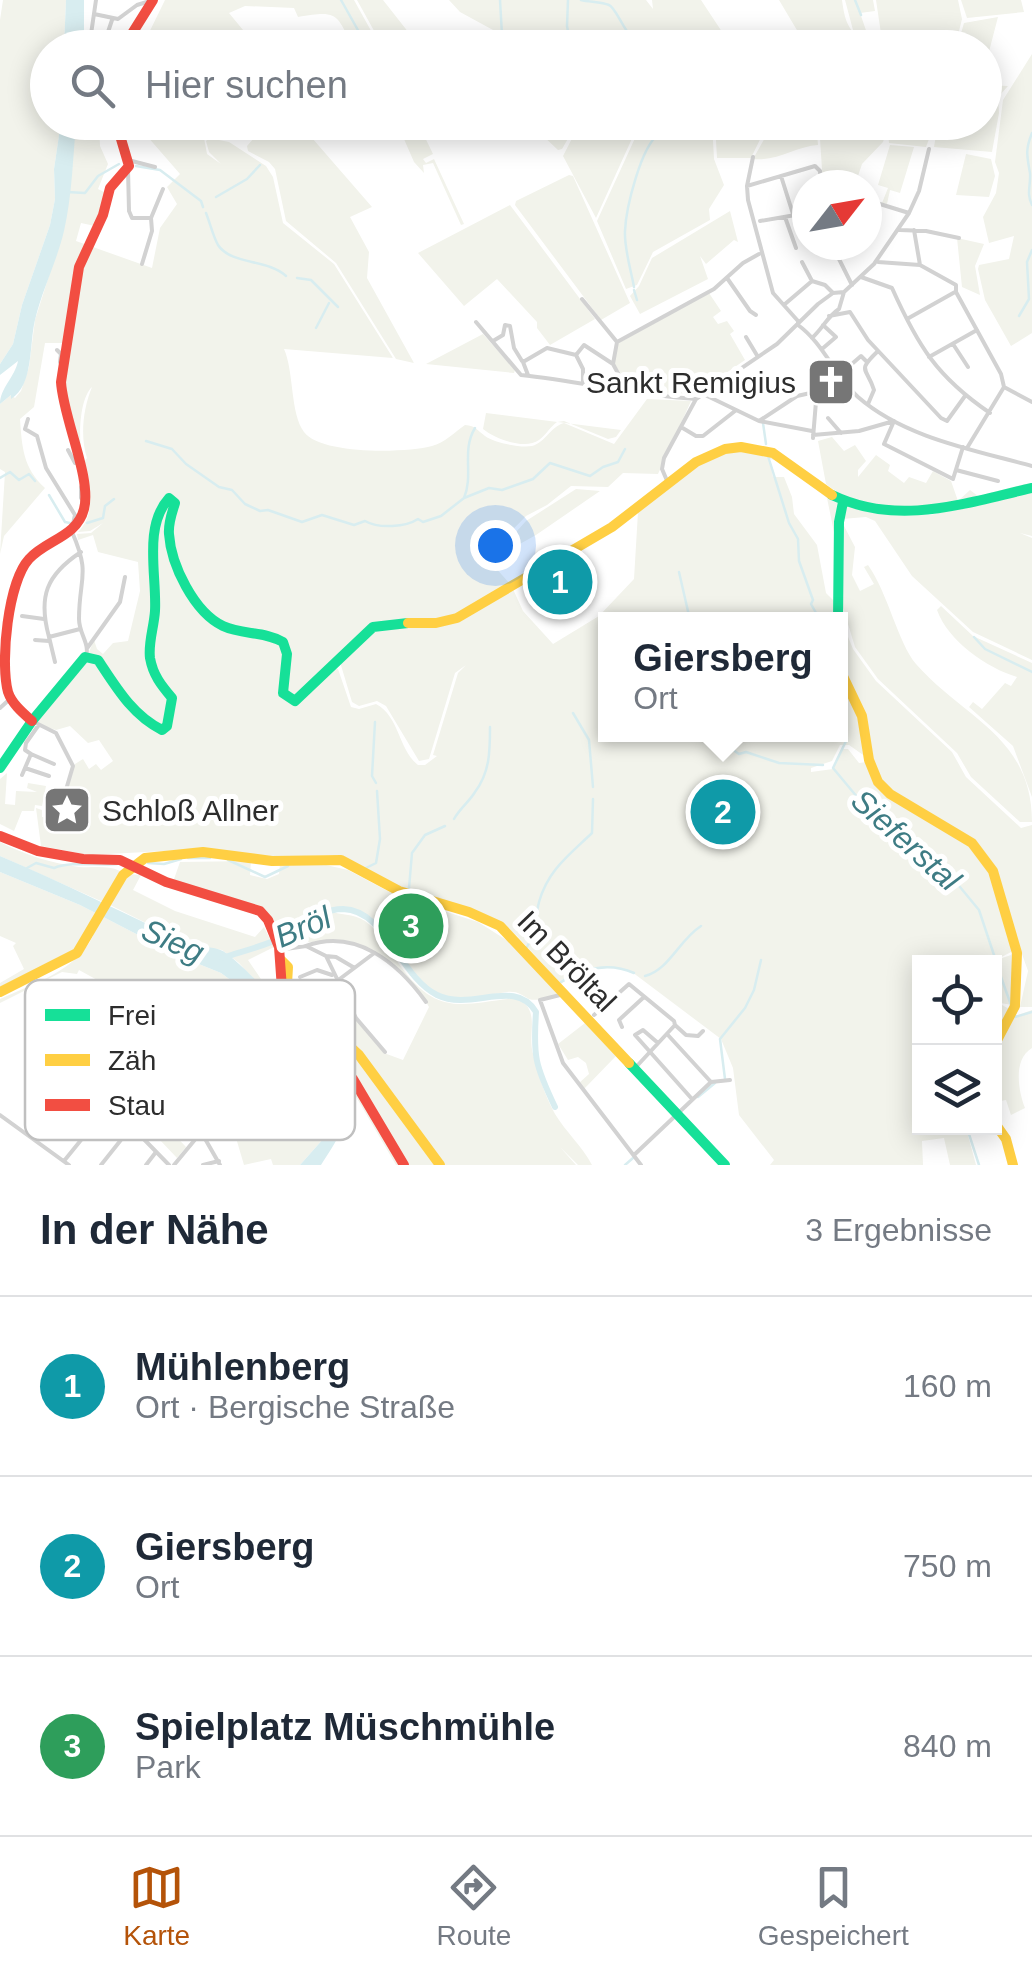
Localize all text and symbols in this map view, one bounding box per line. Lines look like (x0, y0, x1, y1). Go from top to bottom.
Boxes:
search box (30, 30, 1002, 140)
icon: search (65, 58, 120, 113)
text: Hier suchen (145, 64, 348, 106)
north arrow (792, 170, 882, 260)
church icon: Sankt Remigius (805, 356, 857, 408)
place label: Sankt Remigius (586, 366, 796, 399)
your location (470, 520, 521, 571)
pin: 1 (528, 544, 592, 620)
popup (598, 612, 848, 742)
text: Giersberg (633, 637, 813, 679)
text: Ort (633, 680, 678, 716)
pin: 2 (690, 774, 756, 850)
water label: Sieferstal (844, 782, 968, 899)
place icon: Schloß Allner (41, 784, 93, 836)
place label: Schloß Allner (102, 794, 279, 827)
pin: 3 (378, 888, 444, 964)
water label: Bröl (270, 899, 337, 955)
street label: Im Bröltal (511, 904, 623, 1018)
water label: Sieg (136, 912, 210, 971)
map controls (912, 955, 1002, 1135)
button: locate (912, 955, 1002, 1045)
legend (25, 980, 355, 1140)
text: Frei (108, 1000, 156, 1031)
text: Zäh (108, 1045, 156, 1076)
button: layers (912, 1045, 1002, 1135)
text: Stau (108, 1090, 166, 1121)
text: In der Nähe (40, 1206, 269, 1253)
text: 3 Ergebnisse (805, 1212, 992, 1248)
text: Mühlenberg (135, 1346, 350, 1388)
text: 1 (64, 1368, 81, 1404)
text: 160 m (903, 1368, 992, 1404)
text: Ort · Bergische Straße (135, 1389, 455, 1425)
text: Giersberg (135, 1526, 315, 1568)
text: 2 (64, 1548, 81, 1584)
text: 750 m (903, 1548, 992, 1584)
text: Ort (135, 1569, 179, 1605)
text: Spielplatz Müschmühle (135, 1706, 555, 1748)
text: 3 (64, 1728, 81, 1764)
text: 840 m (903, 1728, 992, 1764)
text: Park (135, 1749, 201, 1785)
tab: Karte (123, 1860, 190, 1952)
tab: Route (437, 1860, 511, 1952)
tab: Gespeichert (758, 1860, 909, 1952)

